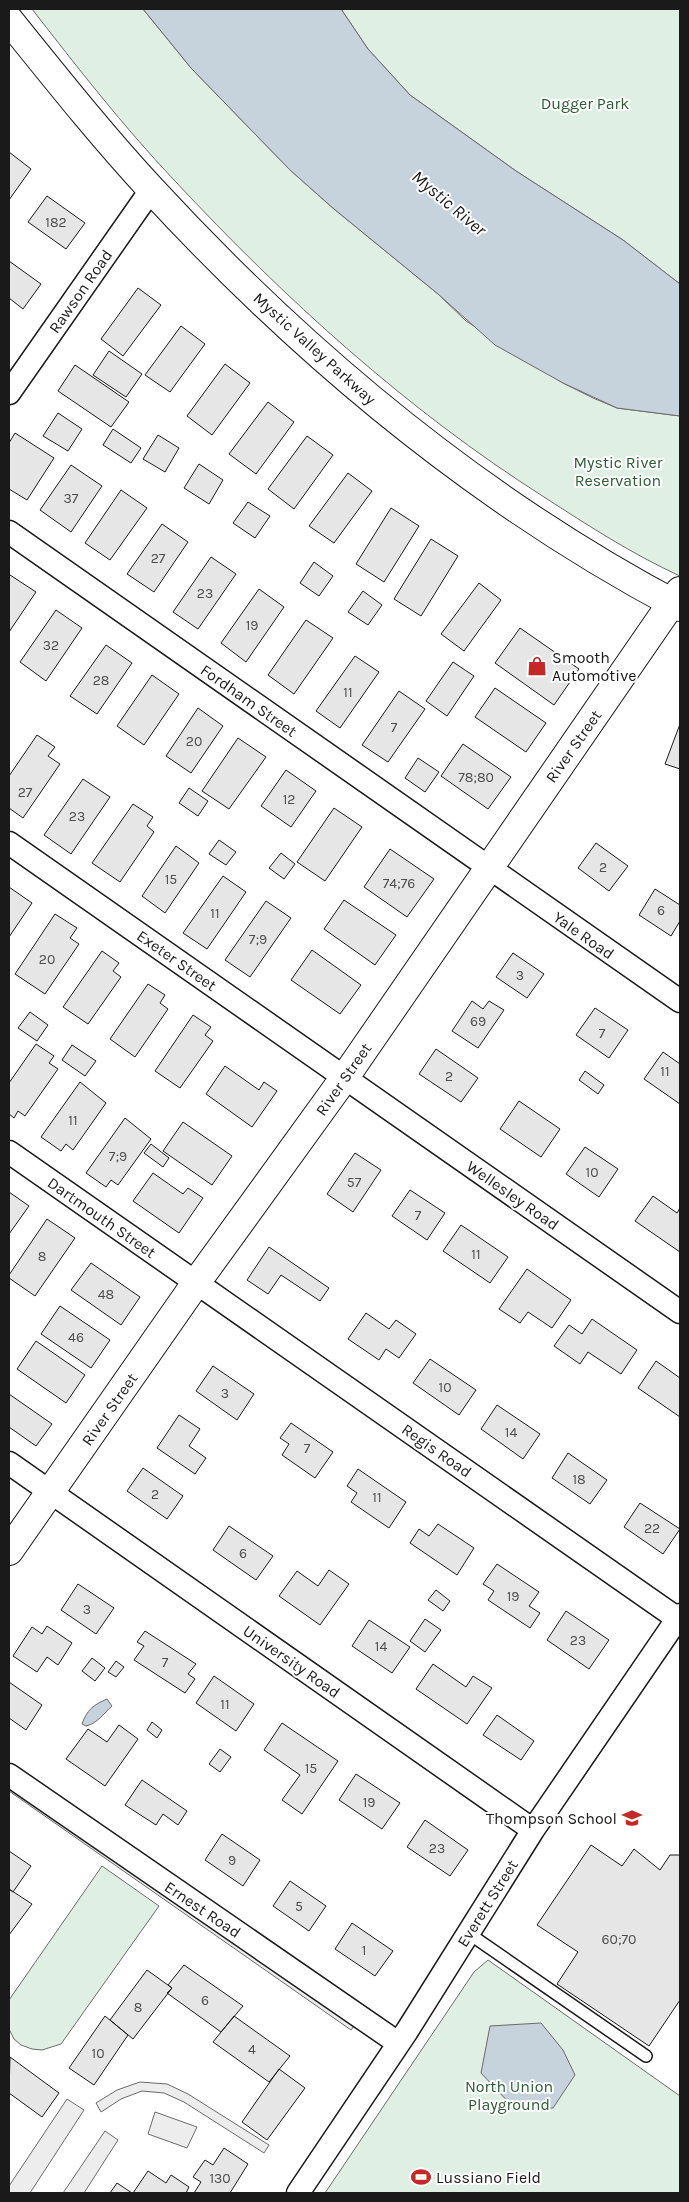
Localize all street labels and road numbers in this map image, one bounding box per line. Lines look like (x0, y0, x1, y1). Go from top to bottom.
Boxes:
street label: Rawson Road (45, 246, 116, 337)
street label: Mystic Valley Parkway (249, 288, 380, 409)
street label: Fordham Street (197, 660, 300, 741)
street label: River Street (541, 706, 605, 786)
street label: Yale Road (550, 908, 618, 963)
street label: Exeter Street (133, 926, 220, 995)
street label: River Street (311, 1039, 375, 1119)
street label: Wellesley Road (463, 1157, 563, 1234)
street label: Dartmouth Street (44, 1173, 160, 1262)
street label: River Street (77, 1369, 141, 1449)
street label: Regis Road (398, 1419, 475, 1481)
street label: University Road (239, 1621, 344, 1702)
street label: Everett Street (453, 1856, 522, 1950)
street label: Ernest Road (161, 1877, 244, 1942)

